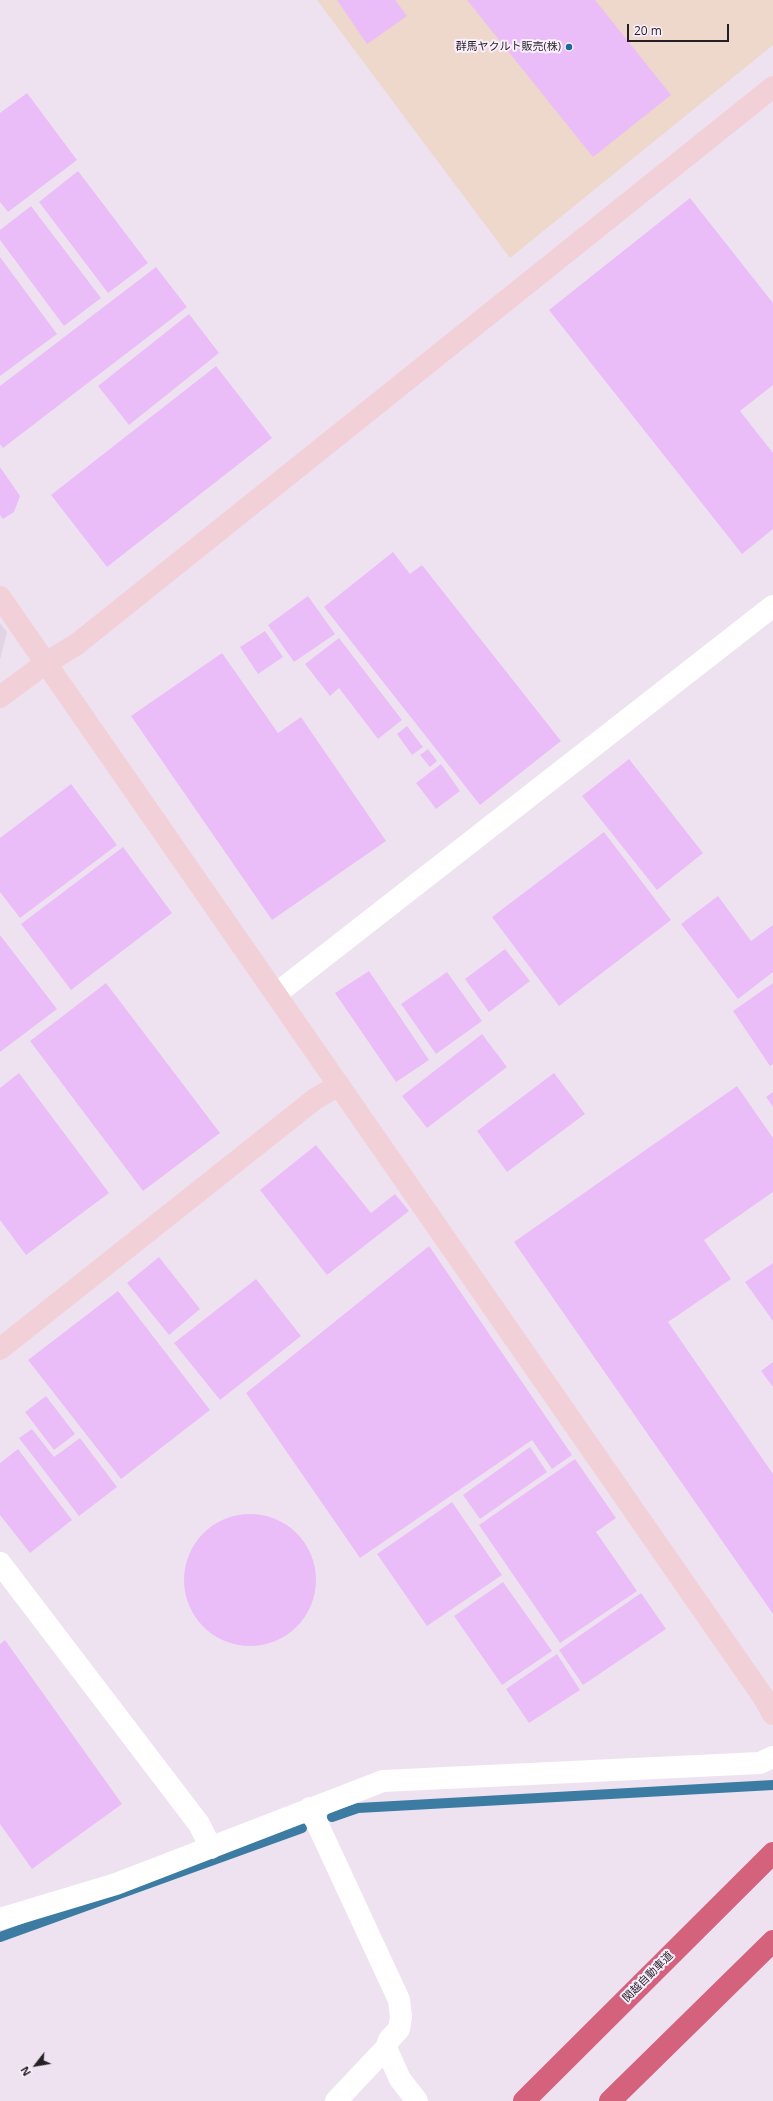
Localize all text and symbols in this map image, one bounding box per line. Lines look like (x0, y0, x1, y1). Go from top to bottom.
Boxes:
scale bar (629, 16, 731, 42)
text: 20 m (634, 22, 662, 39)
place label: 群馬ヤクルト販売(株) (456, 40, 561, 54)
marker: 群馬ヤクルト販売(株) (564, 42, 574, 52)
street label: 関越自動車道 (620, 1949, 676, 2005)
north arrow (16, 2045, 56, 2085)
text: N (17, 2064, 34, 2079)

